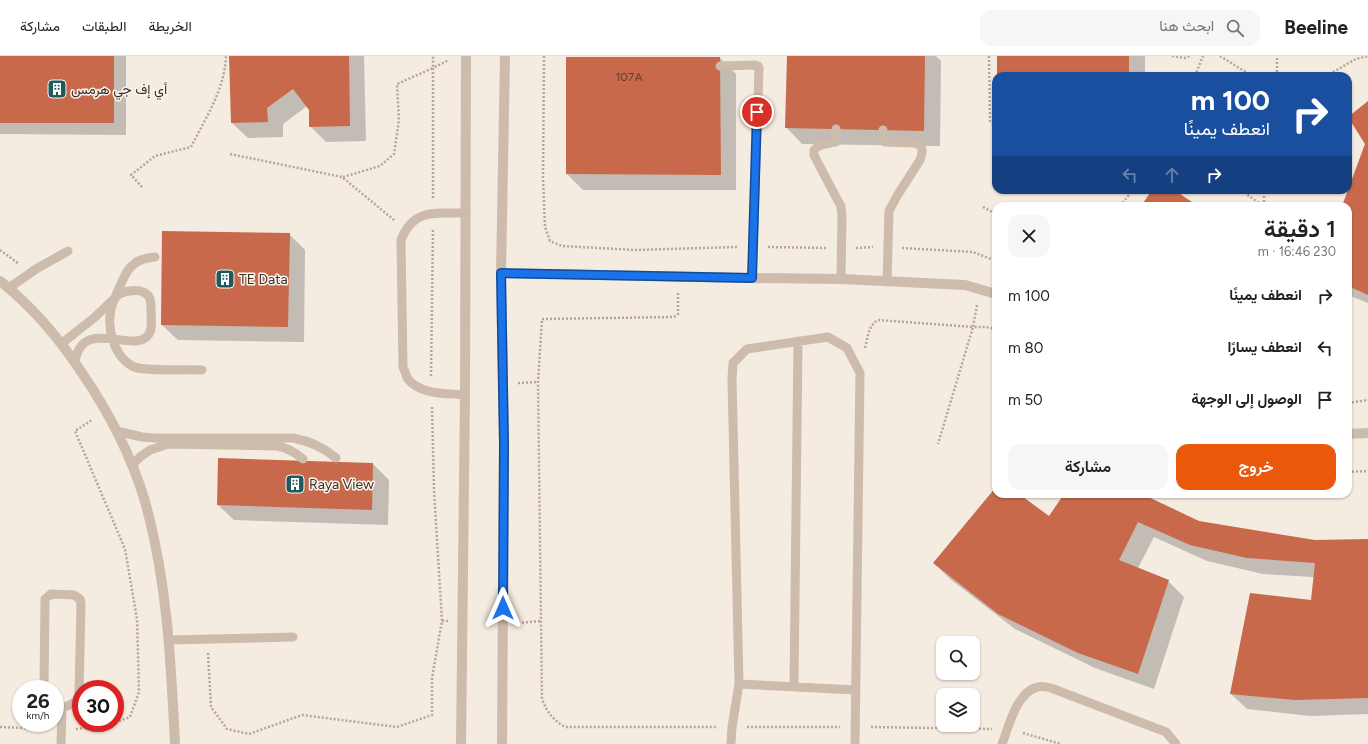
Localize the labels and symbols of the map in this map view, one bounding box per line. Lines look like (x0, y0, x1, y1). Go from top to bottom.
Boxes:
house number: 107A (615, 70, 643, 84)
building icon: أي إف جي هرمس (46, 78, 68, 100)
place label: أي إف جي هرمس (71, 81, 167, 101)
pin (740, 95, 774, 129)
building icon: TE Data (214, 268, 236, 290)
place label: TE Data (239, 271, 288, 288)
building icon: Raya View (284, 473, 306, 495)
place label: Raya View (309, 476, 374, 493)
position arrow (482, 587, 524, 629)
speed limit sign: 30 (72, 680, 124, 732)

